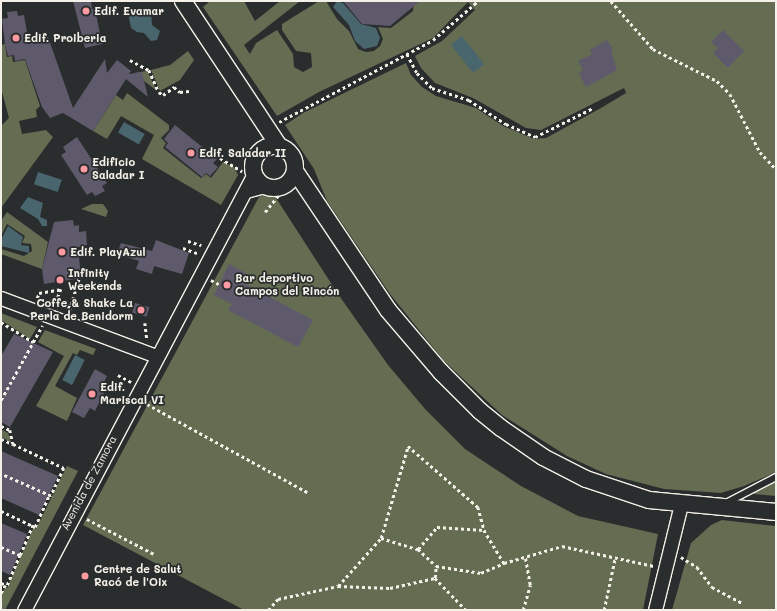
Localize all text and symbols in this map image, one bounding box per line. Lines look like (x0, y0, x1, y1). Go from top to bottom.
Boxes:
place label: Edif. Evamar (94, 4, 164, 18)
marker: Edif. Evamar (81, 6, 91, 16)
place label: Edif. Proiberia (24, 31, 107, 45)
marker: Edif. Proiberia (11, 33, 21, 43)
place label: Edif. Saladar II (199, 146, 286, 160)
marker: Edif. Saladar II (186, 148, 196, 158)
place label: Edificio Saladar I (92, 156, 144, 182)
marker: Edificio Saladar I (79, 164, 89, 174)
place label: Edif. PlayAzul (70, 245, 145, 259)
marker: Edif. PlayAzul (57, 247, 67, 257)
place label: Infinity Weekends (68, 267, 122, 293)
place label: Bar deportivo Campos del Rincón (235, 272, 339, 298)
marker: Infinity Weekends (55, 275, 65, 285)
marker: Bar deportivo Campos del Rincón (222, 280, 232, 290)
place label: Coffe & Shake La Perla de Benidorm (30, 297, 133, 323)
marker: Coffe & Shake La Perla de Benidorm (136, 305, 146, 315)
place label: Edif. Mariscal VI (100, 381, 164, 407)
marker: Edif. Mariscal VI (87, 389, 97, 399)
street label: Avenida de Zamora (58, 433, 120, 533)
place label: Centre de Salut Racó de l'Oix (94, 563, 181, 589)
marker: Centre de Salut Racó de l'Oix (79, 570, 91, 582)

